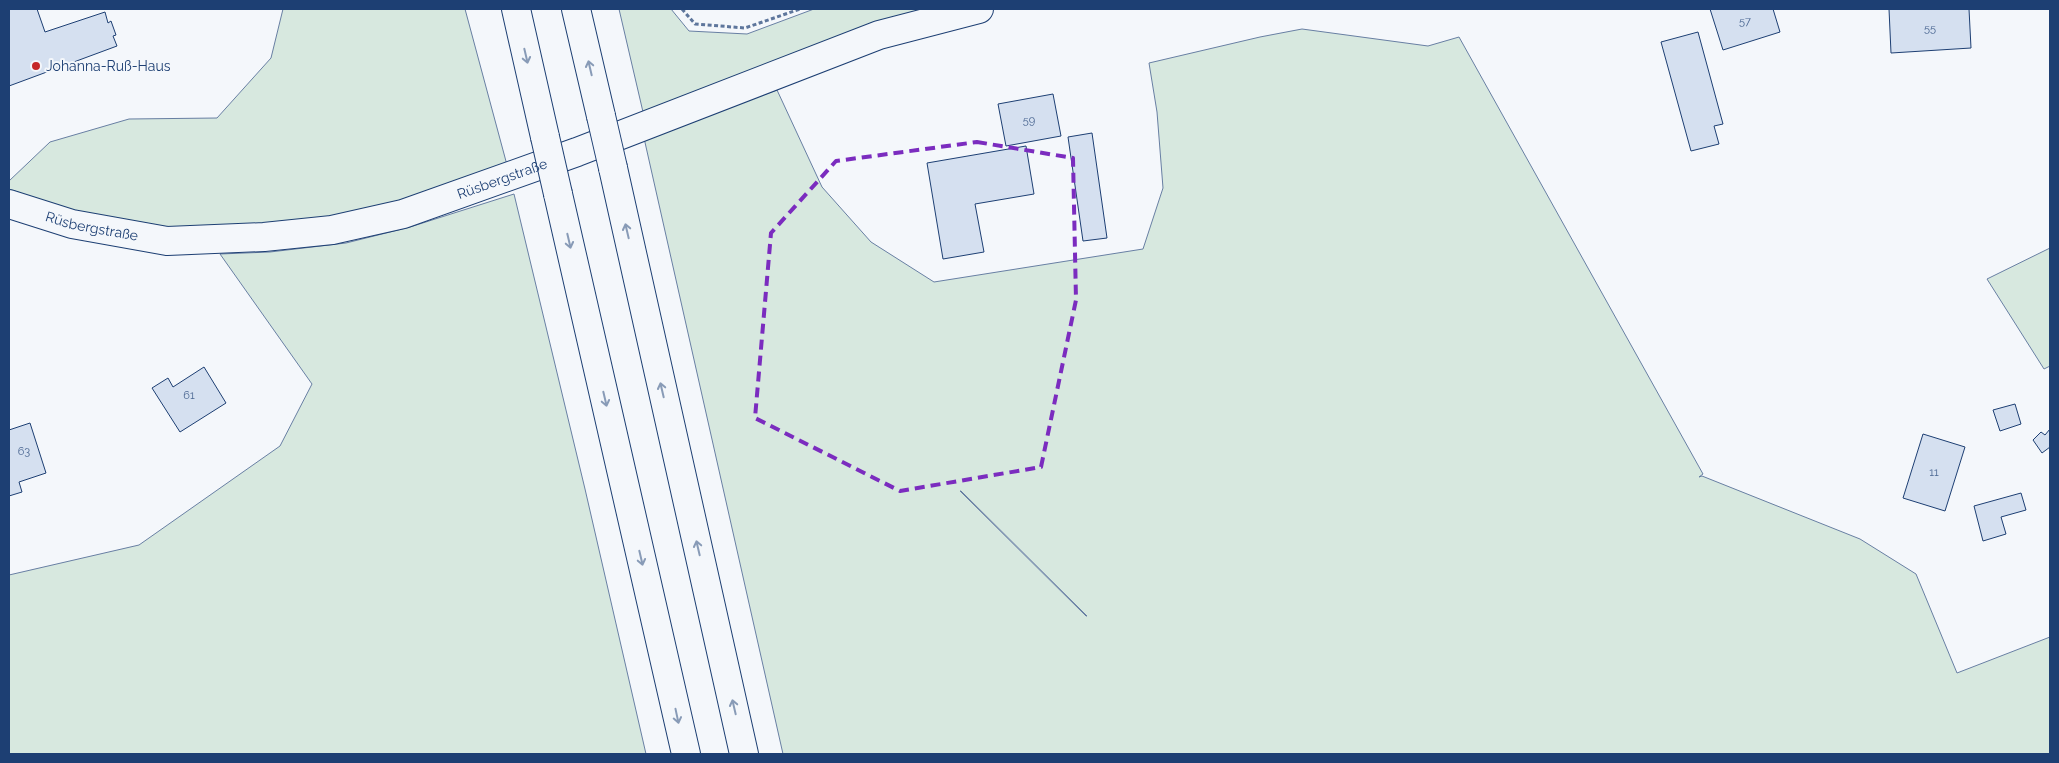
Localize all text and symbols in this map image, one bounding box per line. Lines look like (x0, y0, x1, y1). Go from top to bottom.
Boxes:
house number: 57 (1739, 15, 1751, 28)
house number: 55 (1924, 22, 1936, 35)
one-way arrow (522, 48, 531, 64)
place label: Johanna-Ruß-Haus (46, 58, 171, 74)
marker: Johanna-Ruß-Haus (30, 60, 42, 72)
one-way arrow (585, 61, 594, 77)
house number: 59 (1023, 114, 1035, 127)
street label: Rüsbergstraße (455, 155, 549, 202)
street label: Rüsbergstraße (44, 208, 139, 244)
one-way arrow (622, 224, 631, 240)
one-way arrow (565, 233, 574, 249)
one-way arrow (657, 382, 666, 398)
house number: 61 (183, 389, 195, 402)
one-way arrow (601, 391, 610, 407)
house number: 63 (18, 445, 30, 458)
house number: 11 (1929, 466, 1939, 479)
one-way arrow (693, 541, 702, 557)
one-way arrow (637, 549, 646, 565)
one-way arrow (728, 699, 738, 715)
one-way arrow (673, 708, 682, 724)

